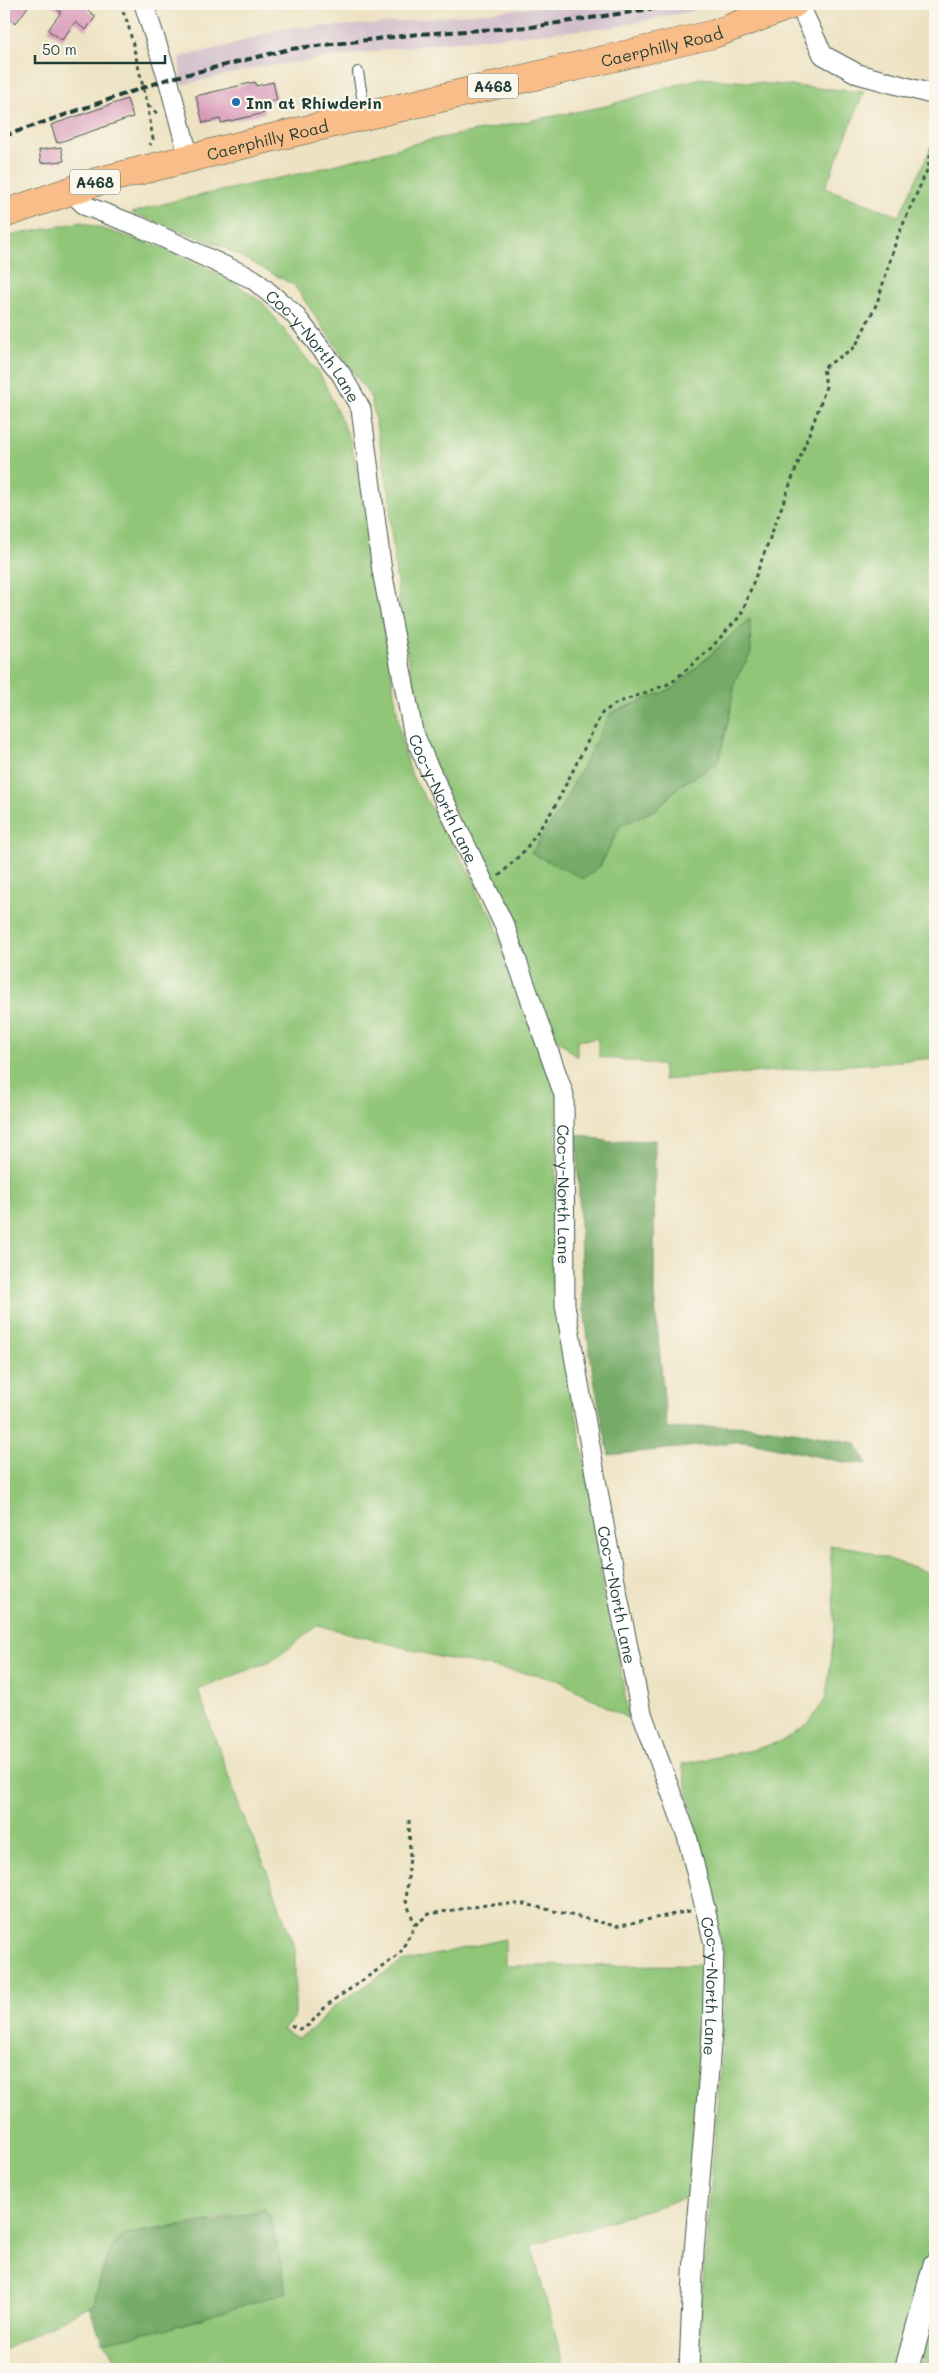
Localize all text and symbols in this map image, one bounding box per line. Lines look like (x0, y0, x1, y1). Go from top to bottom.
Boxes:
street label: Caerphilly Road (598, 21, 726, 71)
scale bar (35, 32, 165, 64)
text: 50 m (42, 39, 77, 59)
road number: A468 (468, 74, 518, 98)
place label: Inn at Rhiwderin (246, 92, 382, 113)
marker: Inn at Rhiwderin (230, 96, 242, 108)
street label: Caerphilly Road (204, 114, 330, 164)
road number: A468 (70, 170, 120, 194)
street label: Coc-y-North Lane (262, 284, 365, 406)
street label: Coc-y-North Lane (405, 731, 483, 866)
street label: Coc-y-North Lane (554, 1124, 575, 1264)
street label: Coc-y-North Lane (594, 1524, 642, 1665)
street label: Coc-y-North Lane (697, 1914, 725, 2056)

